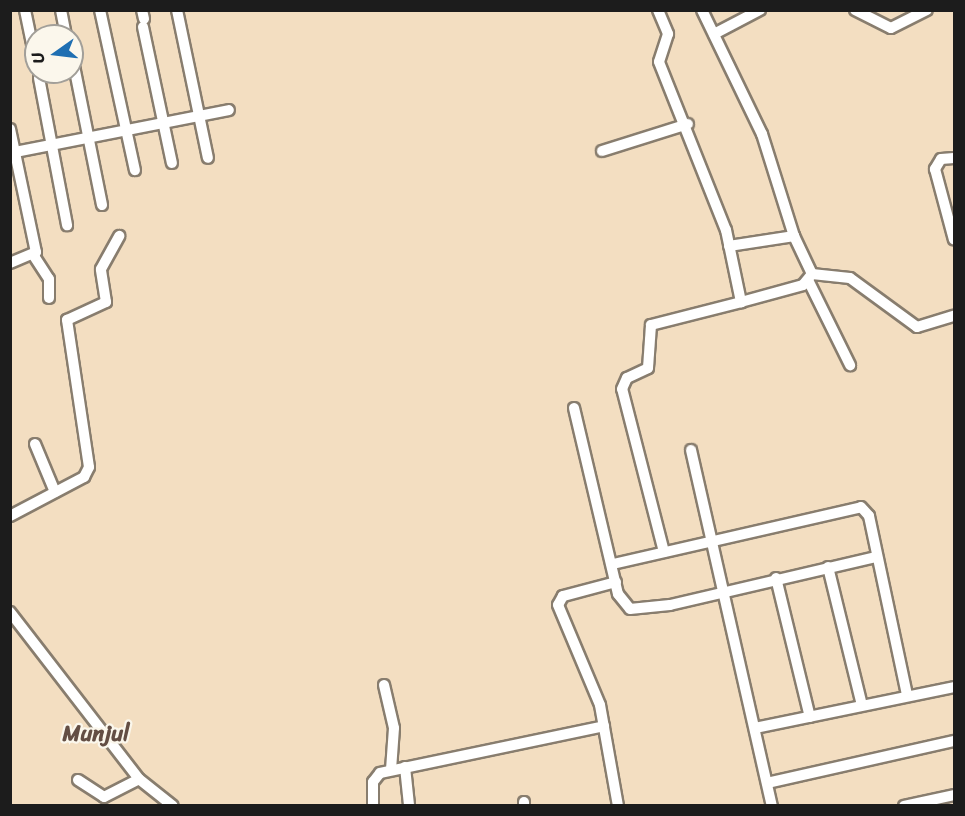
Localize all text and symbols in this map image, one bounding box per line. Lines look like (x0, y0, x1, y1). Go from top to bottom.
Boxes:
north arrow (24, 24, 84, 84)
text: U (23, 49, 53, 67)
district label: Munjul (63, 721, 129, 747)

